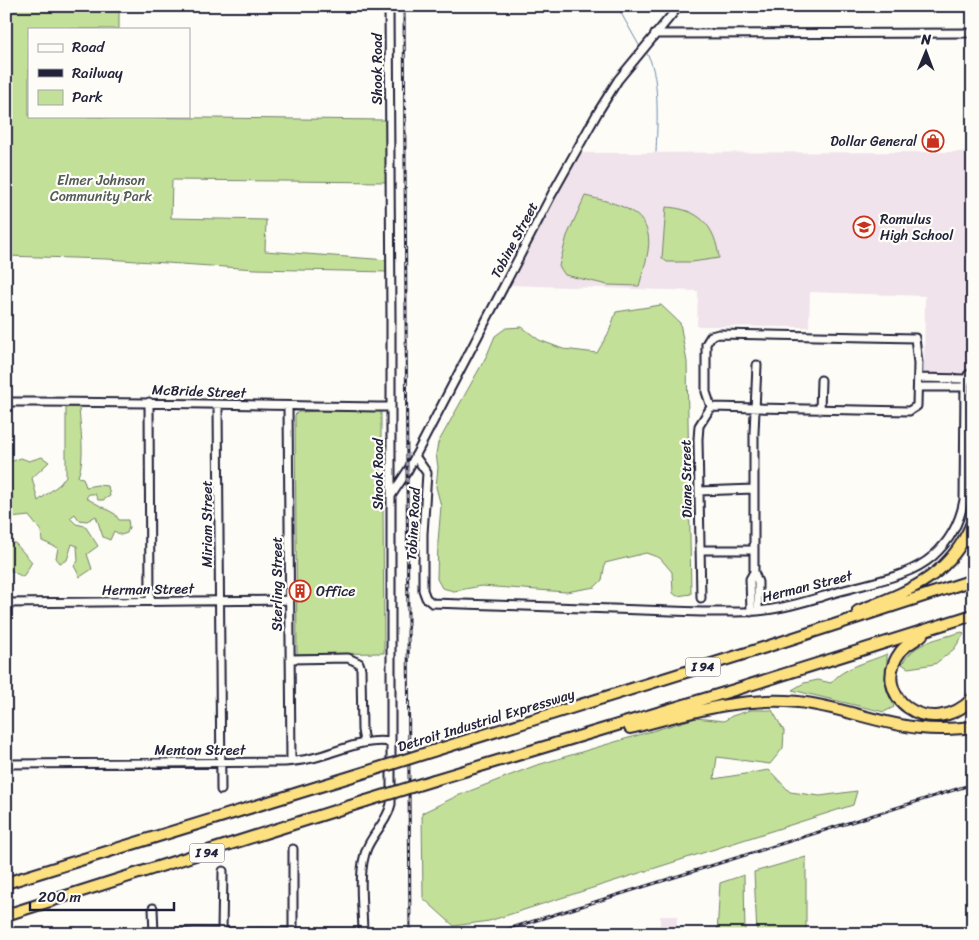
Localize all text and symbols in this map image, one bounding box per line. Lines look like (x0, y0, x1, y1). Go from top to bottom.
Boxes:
text: N (920, 27, 932, 52)
legend (28, 28, 190, 118)
north arrow (902, 28, 952, 78)
street label: Shook Road (365, 32, 390, 105)
text: Road (72, 34, 105, 60)
text: Railway (72, 60, 123, 86)
text: Park (72, 84, 103, 110)
place label: Dollar General (830, 129, 918, 154)
shop icon: Dollar General (921, 129, 945, 153)
park label: Elmer Johnson Community Park (50, 168, 153, 209)
street label: Tobine Street (484, 197, 545, 283)
place label: Romulus High School (880, 207, 954, 248)
school or university icon: Romulus High School (852, 215, 876, 239)
street label: McBride Street (152, 377, 248, 406)
street label: Shook Road (366, 437, 391, 510)
street label: Diane Street (673, 440, 700, 518)
street label: Miriam Street (195, 481, 220, 568)
street label: Tobine Road (399, 485, 428, 561)
street label: Sterling Street (265, 537, 290, 631)
street label: Herman Street (759, 563, 856, 610)
street label: Herman Street (102, 576, 196, 603)
building icon: Office (288, 579, 312, 603)
place label: Office (316, 579, 356, 604)
road number: I 94 (686, 658, 720, 676)
street label: Detroit Industrial Expressway (395, 681, 578, 759)
street label: Menton Street (155, 738, 247, 763)
road number: I 94 (190, 844, 224, 862)
scale bar (30, 880, 174, 912)
text: 200 m (38, 884, 82, 910)

